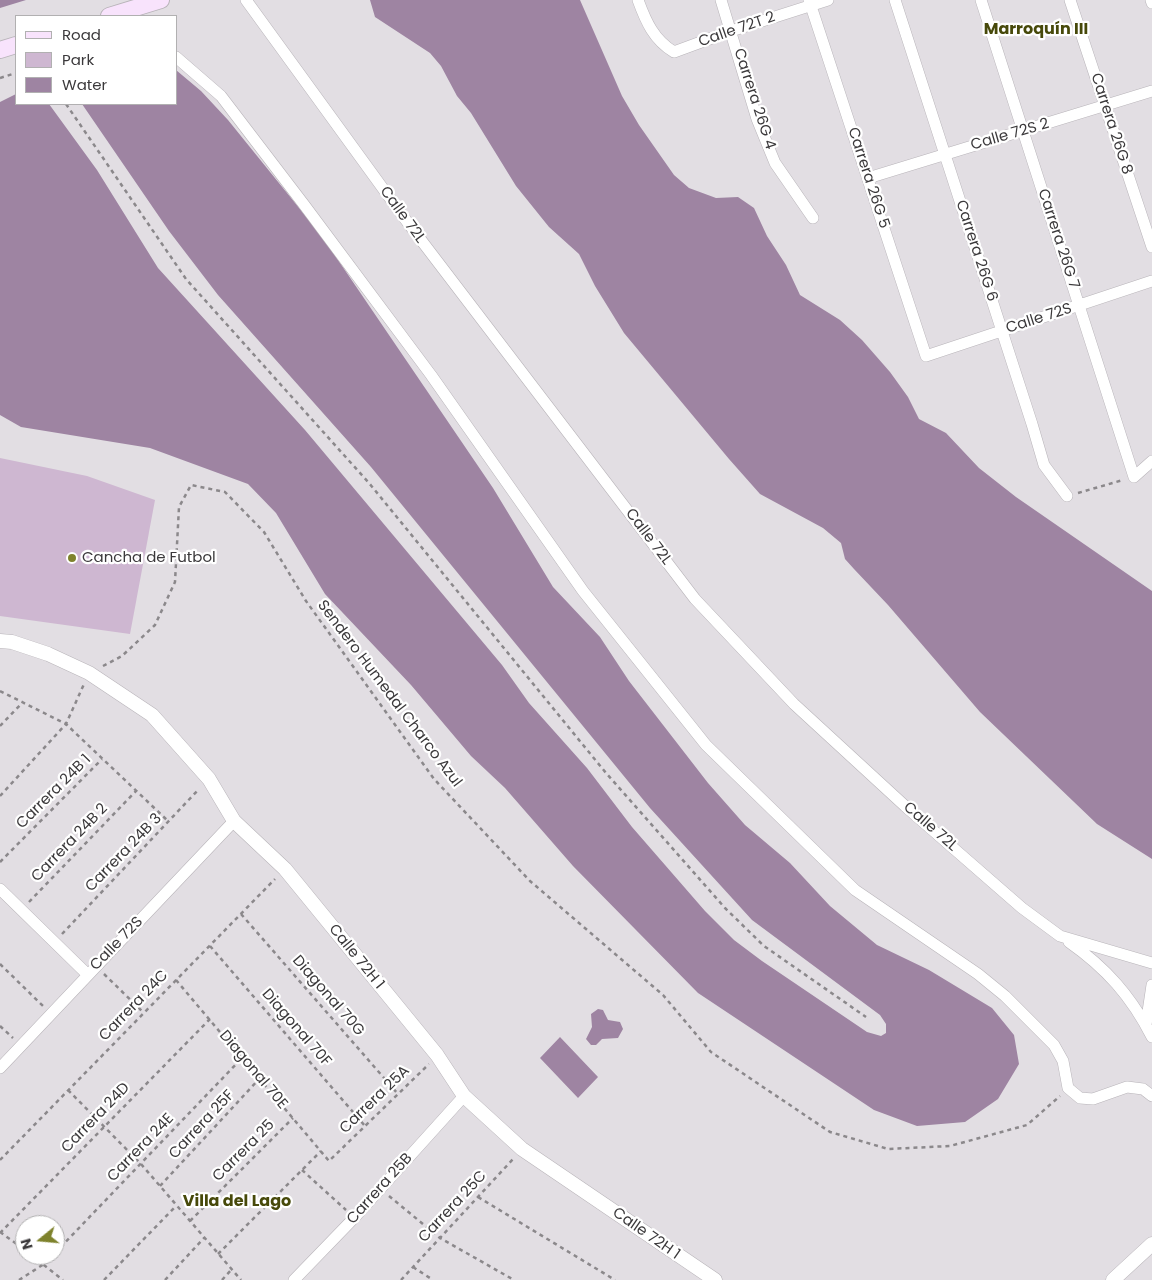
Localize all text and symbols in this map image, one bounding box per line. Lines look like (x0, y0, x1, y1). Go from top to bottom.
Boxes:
street label: Calle 72T 2 (696, 8, 778, 52)
legend (15, 15, 178, 105)
district label: Marroquín III (984, 20, 1088, 40)
text: Road (62, 24, 101, 45)
street label: Carrera 26G 4 (729, 46, 779, 152)
text: Park (62, 49, 94, 70)
street label: Carrera 26G 8 (1086, 71, 1136, 177)
text: Water (62, 74, 107, 95)
street label: Calle 72S 2 (969, 115, 1051, 155)
street label: Carrera 26G 5 (843, 125, 893, 231)
street label: Calle 72L (375, 183, 429, 247)
street label: Carrera 26G 7 (1033, 187, 1083, 291)
street label: Carrera 26G 6 (951, 198, 1001, 304)
street label: Calle 72S (1004, 300, 1074, 338)
street label: Calle 72L (621, 505, 675, 569)
place label: Cancha de Futbol (82, 549, 216, 567)
marker: Cancha de Futbol (66, 552, 78, 564)
street label: Sendero Humedal Charco Azul (313, 597, 465, 791)
street label: Carrera 24B 1 (13, 751, 95, 833)
street label: Calle 72L (899, 799, 961, 855)
street label: Carrera 24B 2 (28, 800, 112, 886)
street label: Carrera 24B 3 (82, 810, 166, 896)
street label: Calle 72S (87, 913, 147, 975)
street label: Calle 72H 1 (324, 921, 388, 993)
street label: Diagonal 70G (288, 952, 368, 1040)
street label: Carrera 24C (96, 967, 172, 1045)
street label: Diagonal 70F (257, 986, 335, 1070)
street label: Diagonal 70E (215, 1027, 291, 1113)
street label: Carrera 25A (336, 1062, 414, 1138)
street label: Carrera 24D (58, 1079, 134, 1157)
street label: Carrera 25F (166, 1087, 238, 1163)
street label: Carrera 24E (104, 1110, 178, 1186)
street label: Carrera 25 (209, 1116, 279, 1186)
street label: Carrera 25B (343, 1150, 417, 1228)
street label: Carrera 25C (415, 1167, 491, 1247)
district label: Villa del Lago (183, 1192, 291, 1212)
street label: Calle 72H 1 (609, 1204, 683, 1264)
north arrow (15, 1215, 65, 1265)
text: N (16, 1236, 38, 1252)

